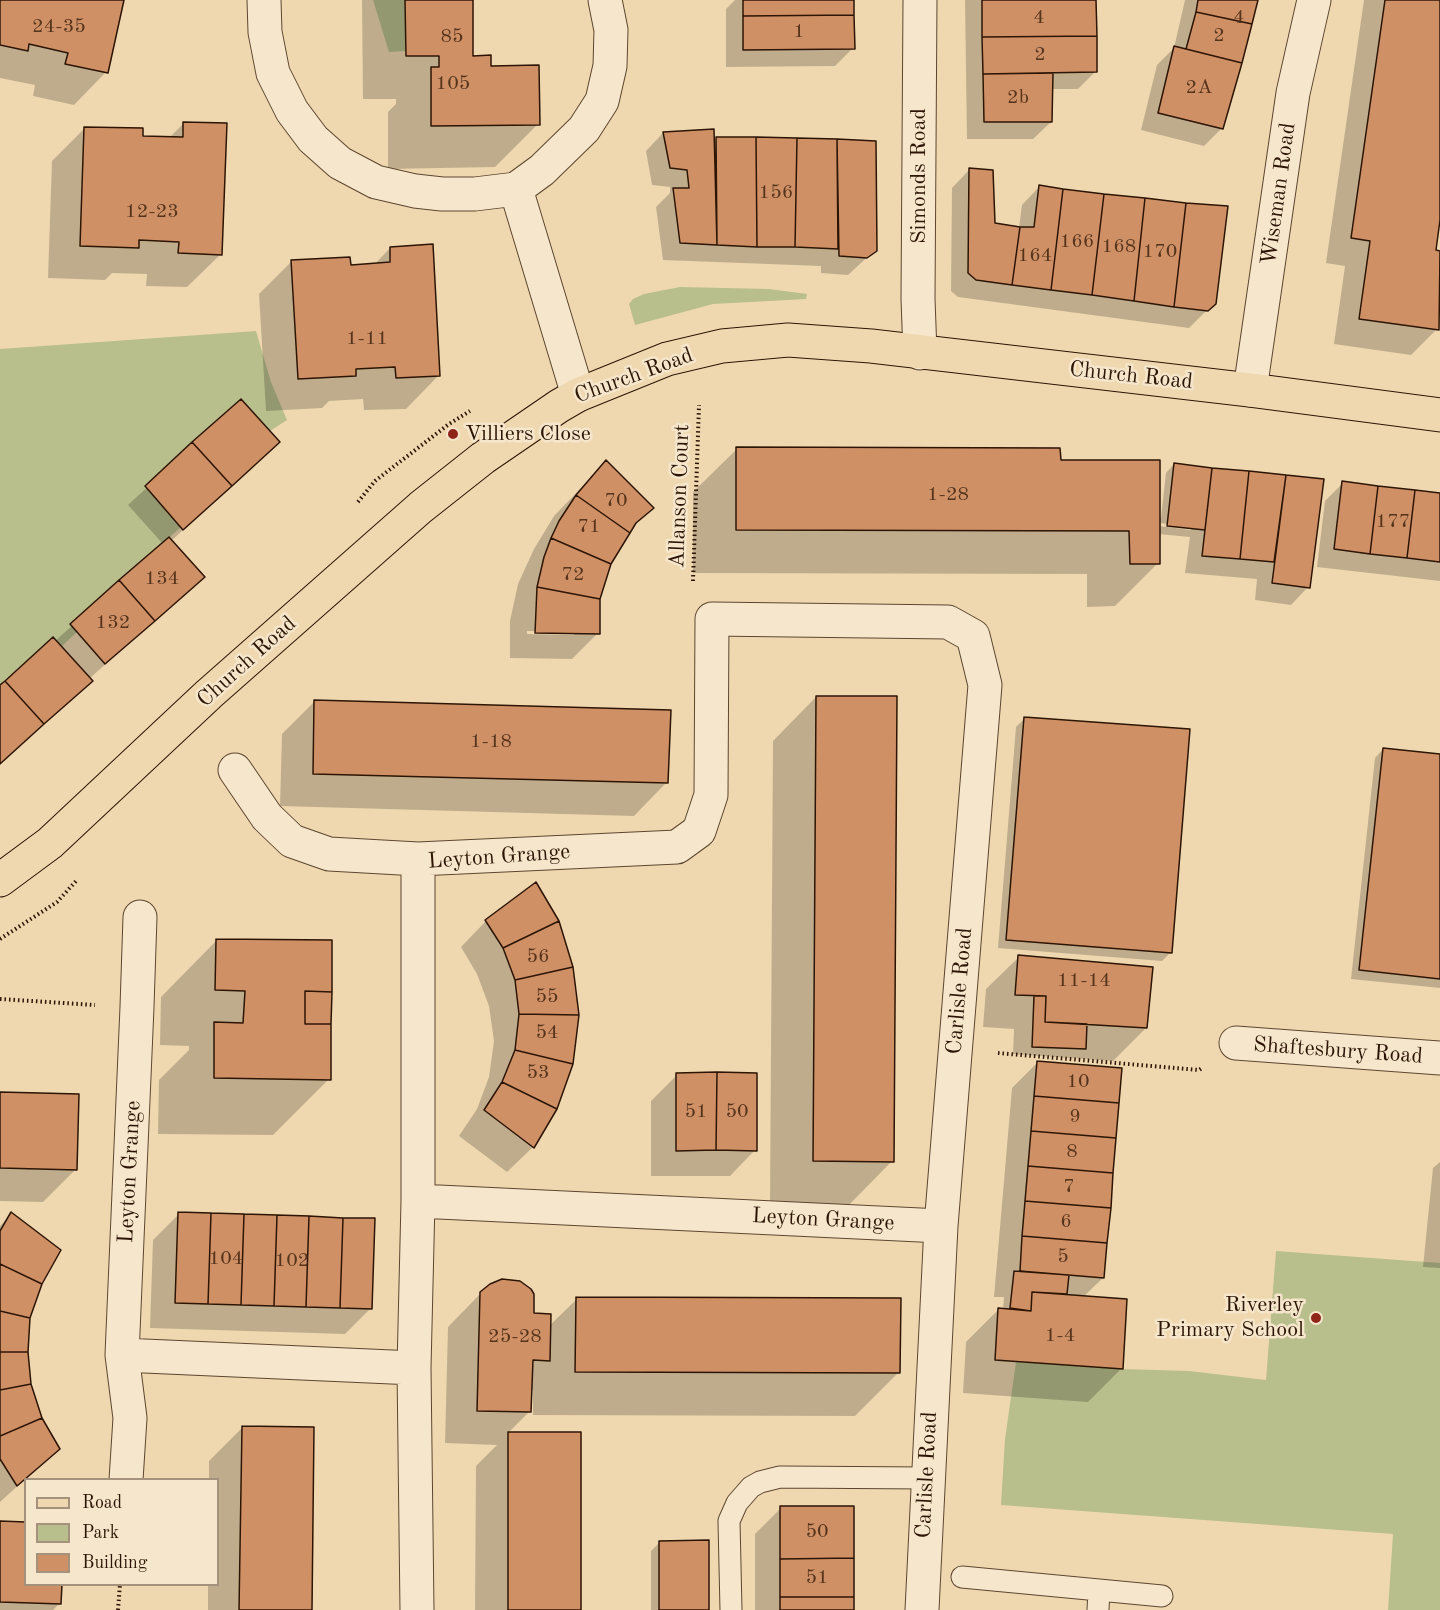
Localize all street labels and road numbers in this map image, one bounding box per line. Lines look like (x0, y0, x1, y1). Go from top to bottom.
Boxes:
street label: Simonds Road (906, 108, 932, 244)
street label: Wiseman Road (1256, 121, 1302, 267)
street label: Church Road (571, 342, 697, 410)
street label: Church Road (1068, 356, 1194, 396)
street label: Allanson Court (664, 424, 696, 568)
street label: Church Road (192, 611, 302, 713)
street label: Leyton Grange (427, 839, 571, 875)
street label: Carlisle Road (941, 926, 979, 1056)
street label: Shaftesbury Road (1252, 1032, 1424, 1070)
street label: Leyton Grange (113, 1100, 147, 1244)
street label: Leyton Grange (751, 1203, 895, 1237)
street label: Carlisle Road (910, 1411, 944, 1539)

